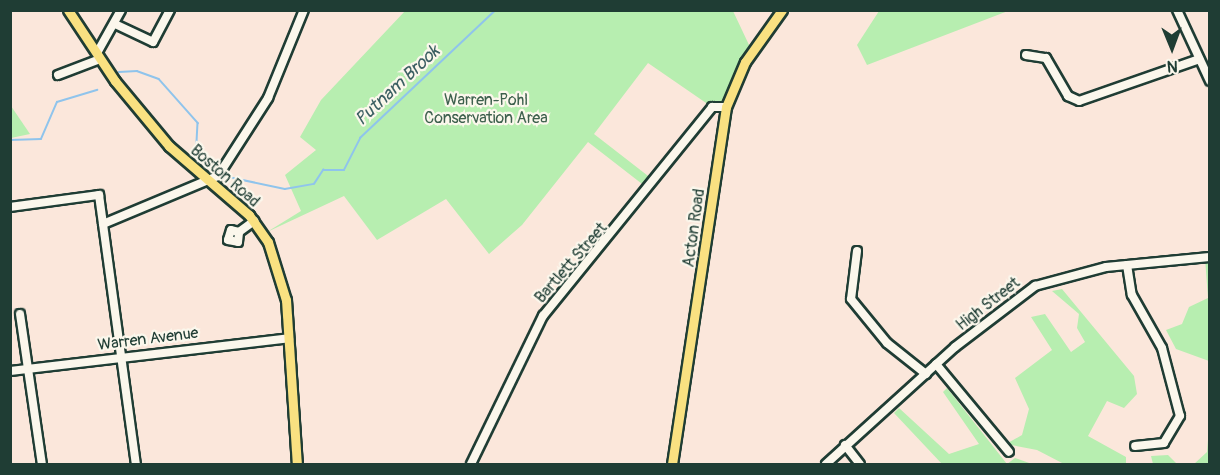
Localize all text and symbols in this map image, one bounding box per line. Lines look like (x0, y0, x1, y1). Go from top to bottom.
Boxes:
north arrow (1142, 18, 1202, 78)
water label: Putnam Brook (351, 41, 445, 131)
text: N (1167, 56, 1178, 76)
park label: Warren-Pohl Conservation Area (424, 90, 548, 128)
street label: Boston Road (186, 141, 264, 211)
street label: Acton Road (679, 188, 709, 268)
street label: Bartlett Street (531, 219, 611, 307)
street label: High Street (952, 273, 1024, 335)
street label: Warren Avenue (96, 323, 200, 355)

